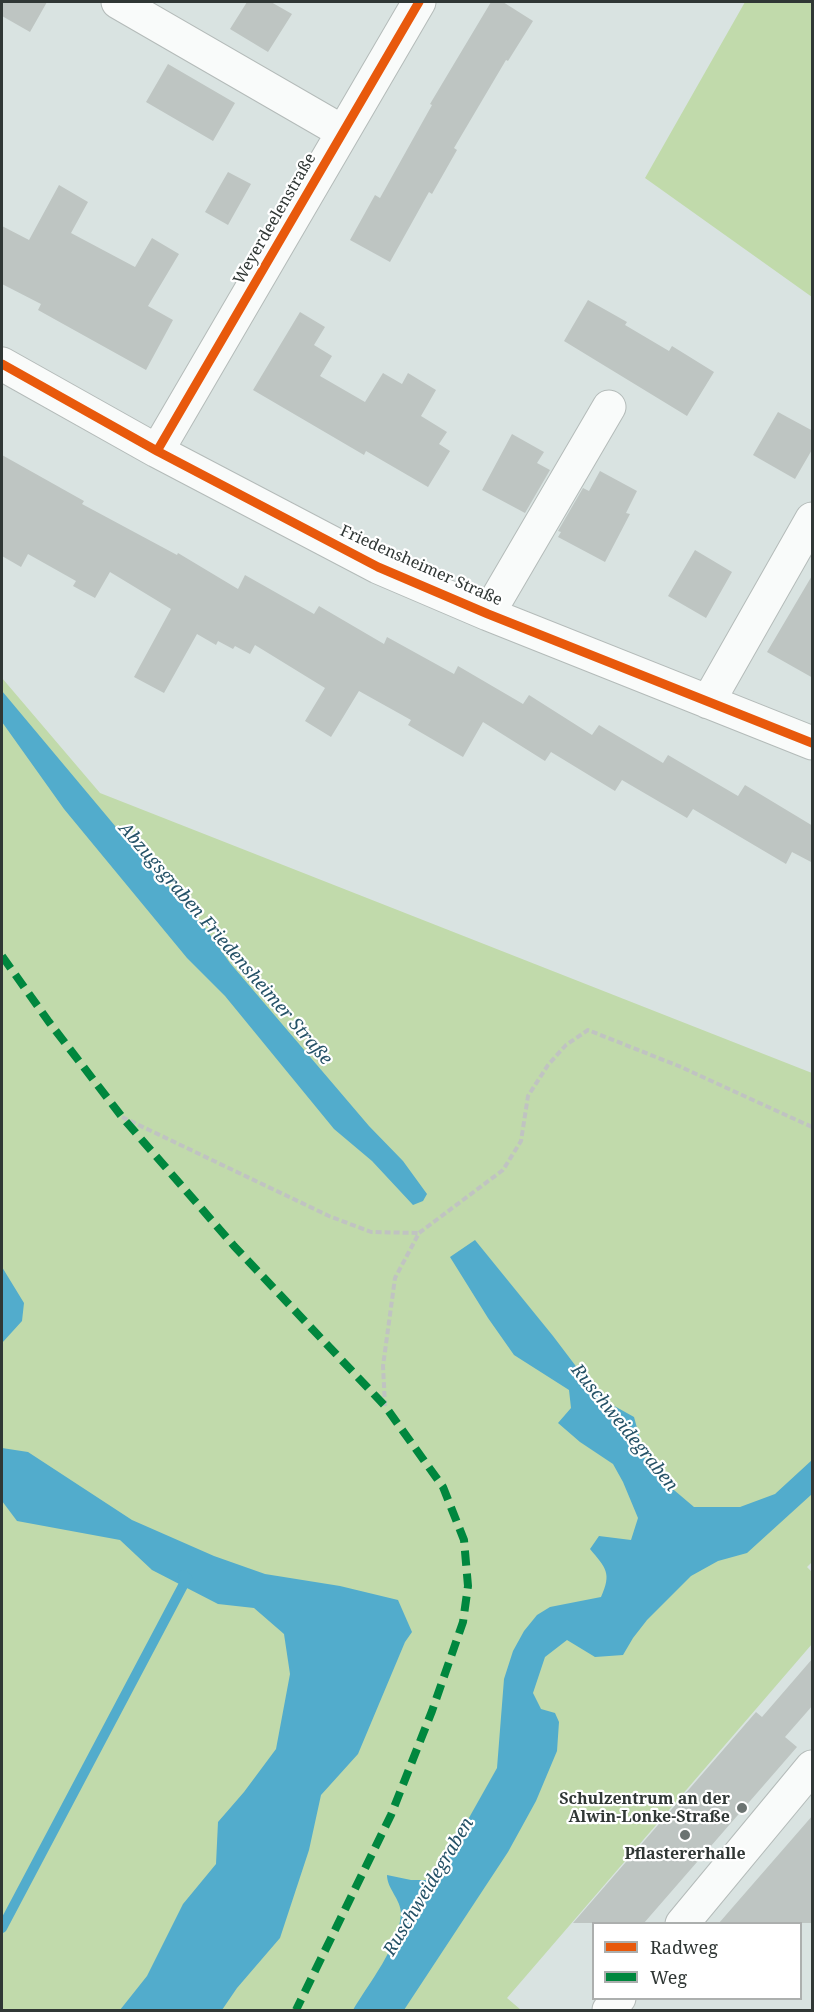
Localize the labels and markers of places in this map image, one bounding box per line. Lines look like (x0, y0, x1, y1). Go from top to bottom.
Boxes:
place label: Schulzentrum an der Alwin-Lonke-Straße (559, 1789, 730, 1827)
marker: Schulzentrum an der Alwin-Lonke-Straße (735, 1801, 749, 1815)
marker: Pflastererhalle (678, 1828, 692, 1842)
place label: Pflastererhalle (624, 1844, 746, 1864)

